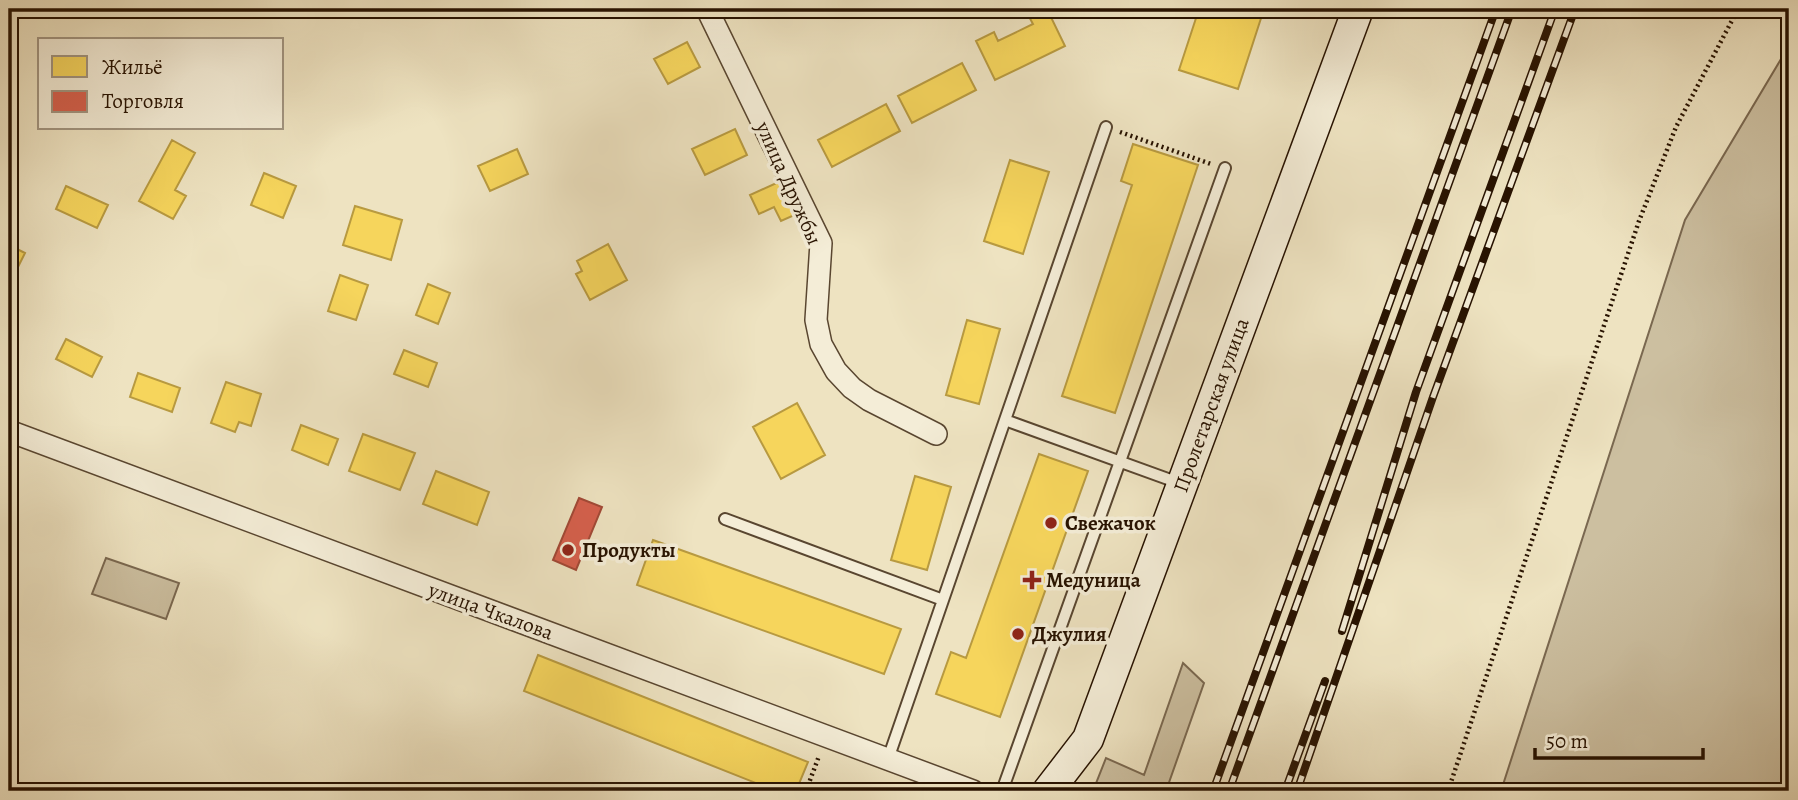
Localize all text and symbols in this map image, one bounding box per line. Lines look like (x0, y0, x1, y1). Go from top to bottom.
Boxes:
legend (38, 38, 284, 130)
text: Жильё (102, 53, 163, 81)
text: Торговля (102, 87, 184, 115)
street label: улица Дружбы (749, 116, 829, 249)
street label: Пролетарская улица (1166, 314, 1256, 496)
place label: Свежачок (1065, 509, 1156, 537)
marker: Свежачок (1043, 515, 1059, 531)
place label: Продукты (582, 536, 676, 564)
marker: Продукты (560, 542, 576, 558)
place label: Медуница (1046, 566, 1141, 594)
marker: Медуница (1024, 572, 1040, 588)
street label: улица Чкалова (424, 575, 558, 647)
place label: Джулия (1032, 620, 1107, 648)
marker: Джулия (1010, 626, 1026, 642)
scale bar (1535, 716, 1703, 760)
text: 50 m (1546, 727, 1588, 755)

